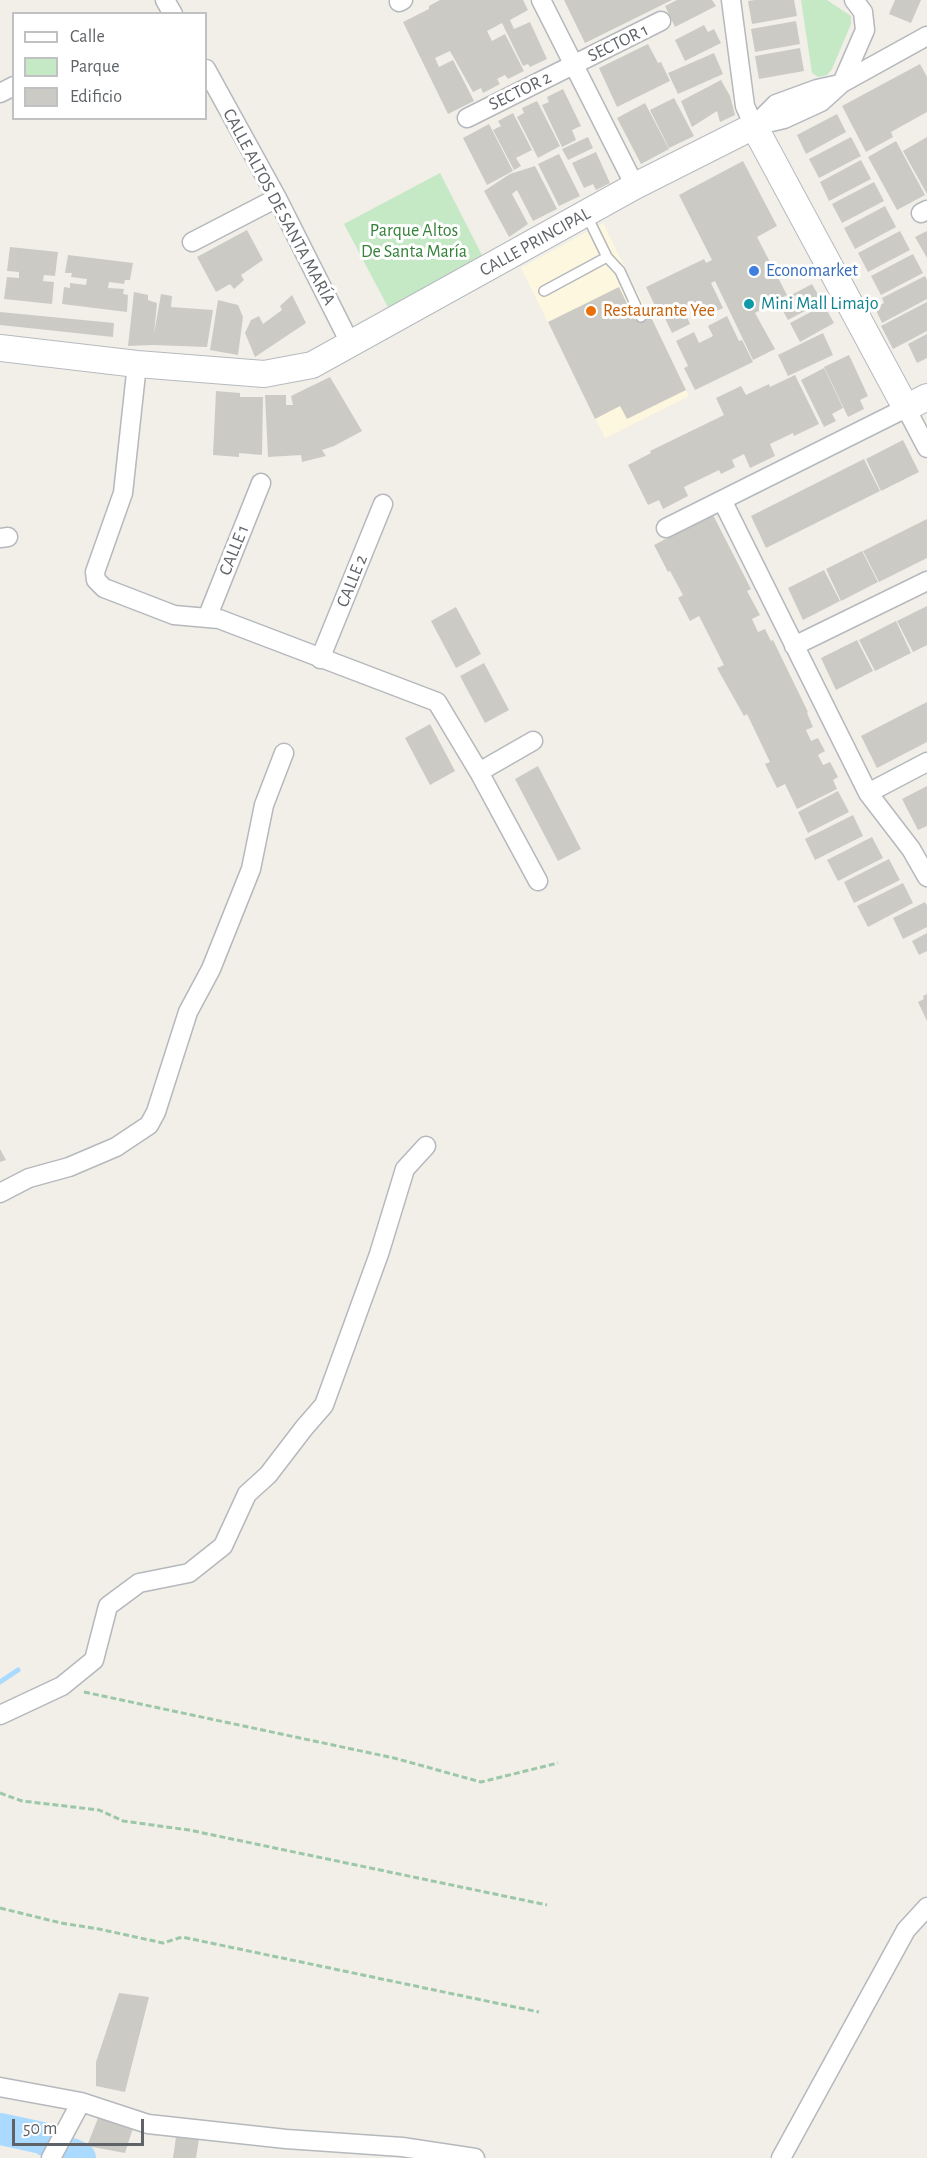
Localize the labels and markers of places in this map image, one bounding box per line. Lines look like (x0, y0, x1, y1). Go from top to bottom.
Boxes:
place label: Economarket (766, 260, 858, 282)
marker: Economarket (747, 264, 761, 278)
place label: Mini Mall Limajo (761, 293, 879, 315)
marker: Mini Mall Limajo (742, 297, 756, 311)
place label: Restaurante Yee (603, 300, 715, 322)
marker: Restaurante Yee (584, 304, 598, 318)

